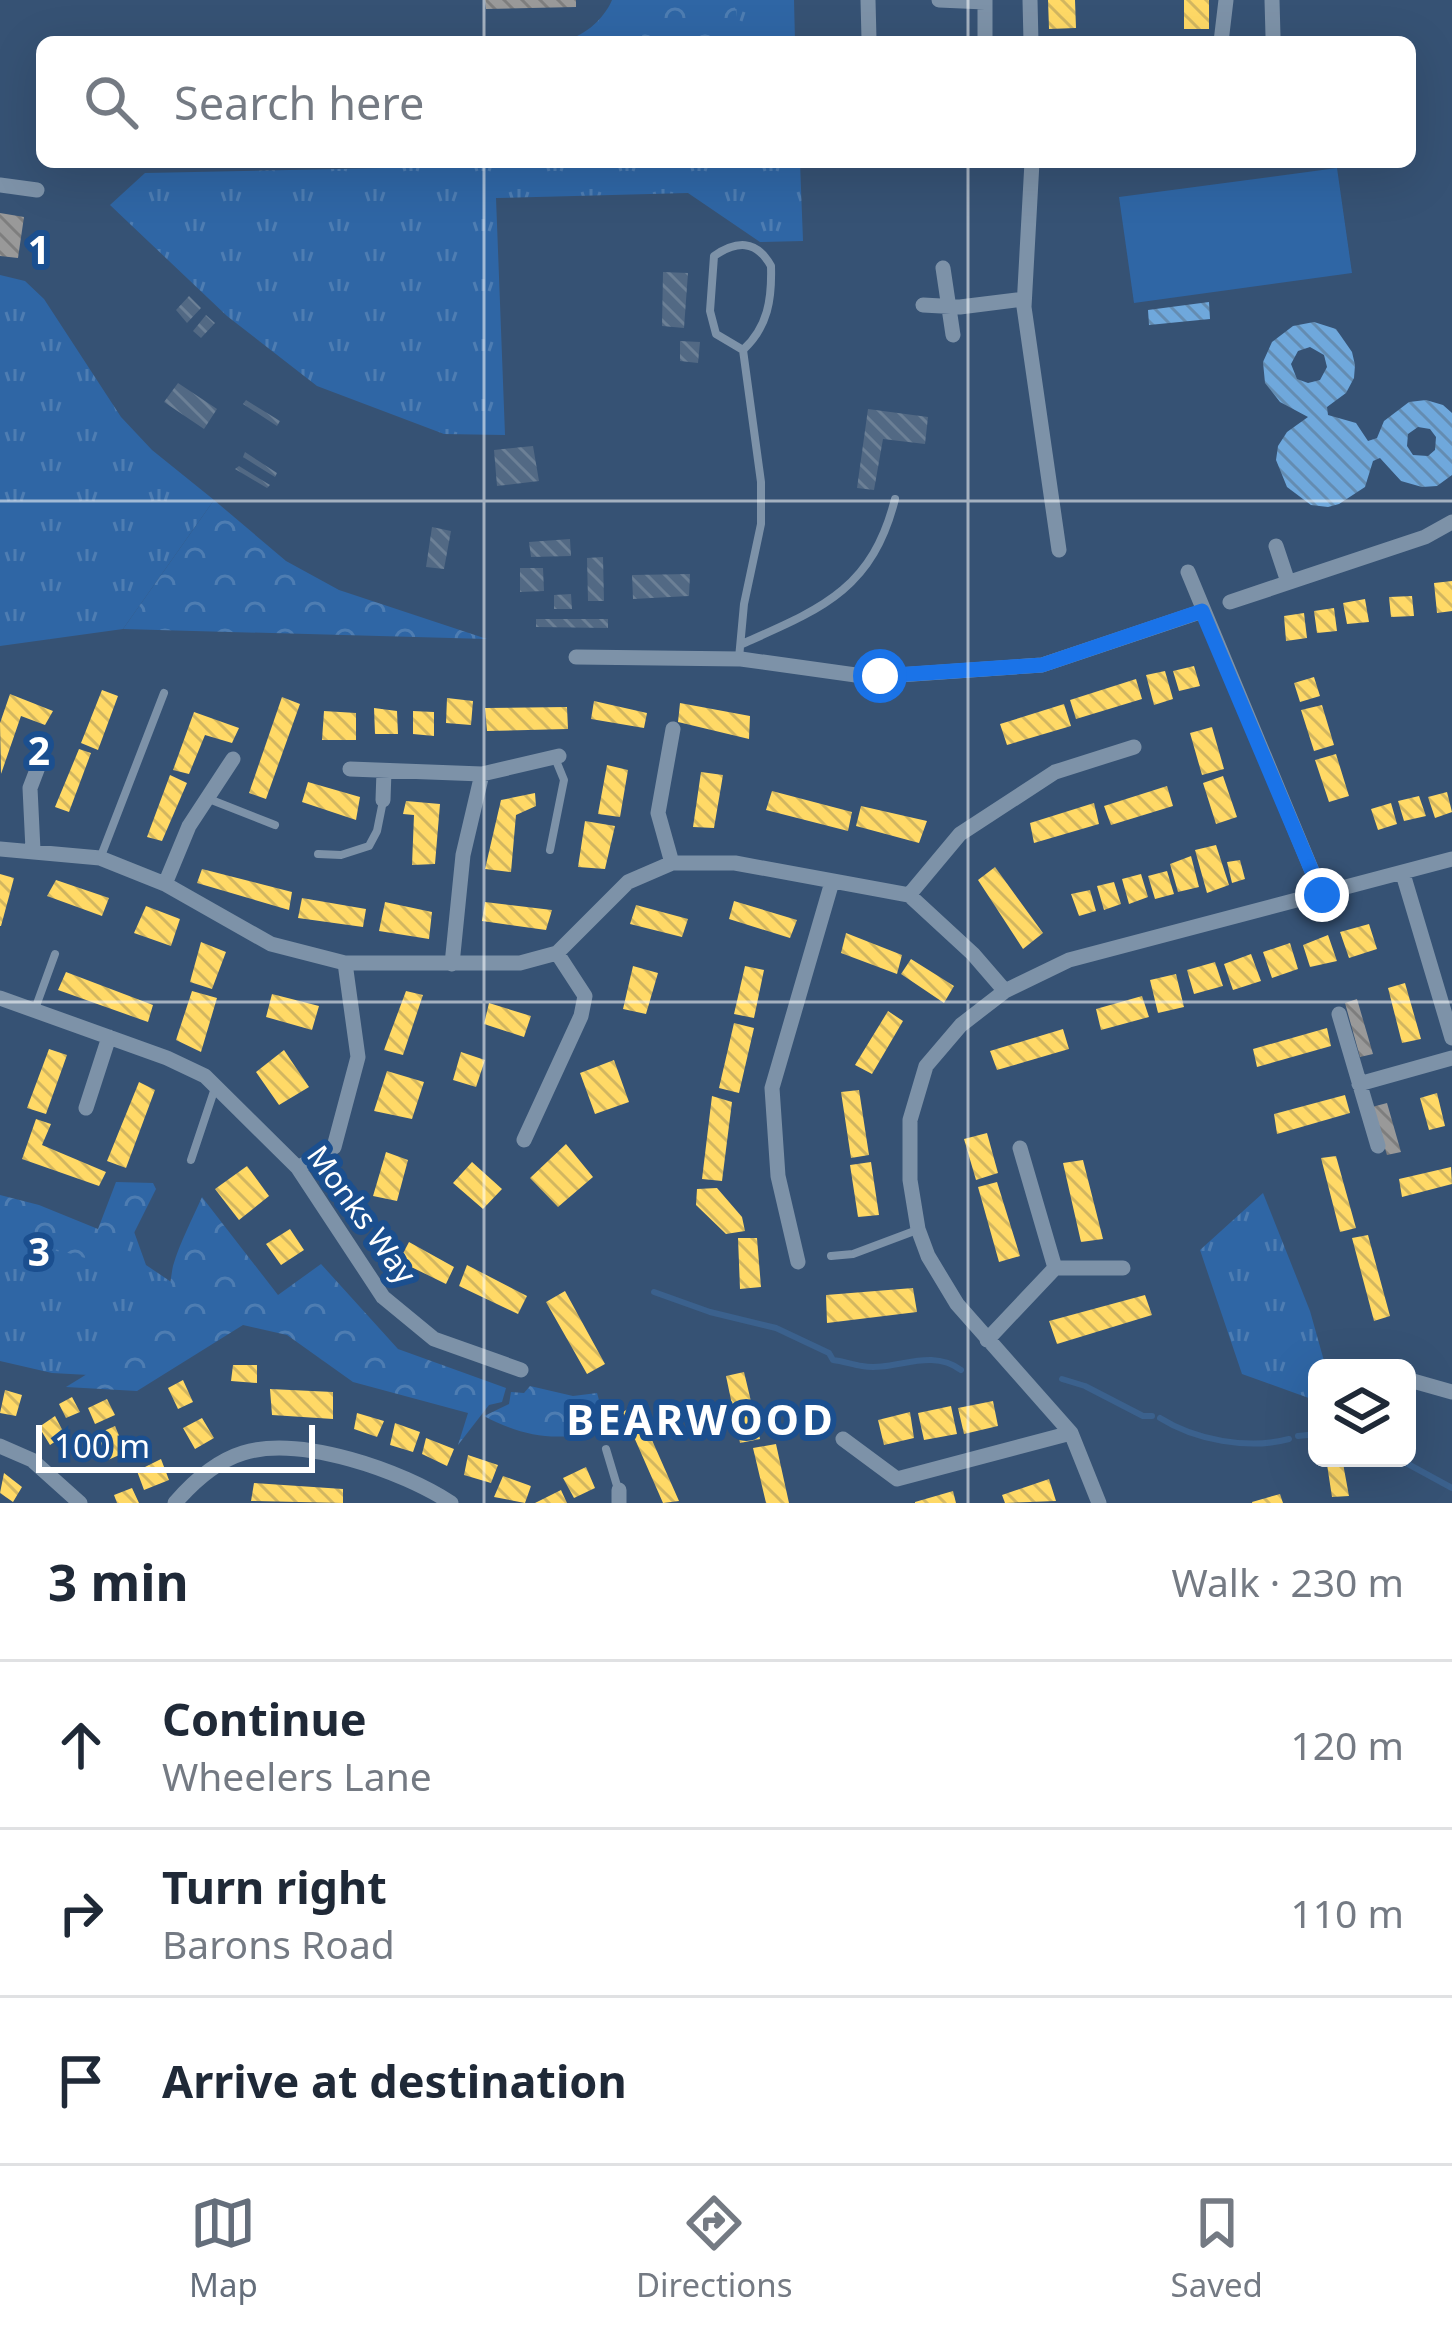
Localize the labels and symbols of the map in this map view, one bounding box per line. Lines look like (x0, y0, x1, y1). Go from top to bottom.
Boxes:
text: 1 (28, 222, 50, 275)
route start (853, 649, 907, 703)
text: 2 (28, 723, 50, 776)
route end (1295, 868, 1349, 922)
street label: Monks Way (298, 1137, 427, 1292)
text: 3 (28, 1224, 50, 1277)
district label: BEARWOOD (566, 1390, 836, 1447)
scale bar (36, 1419, 315, 1472)

